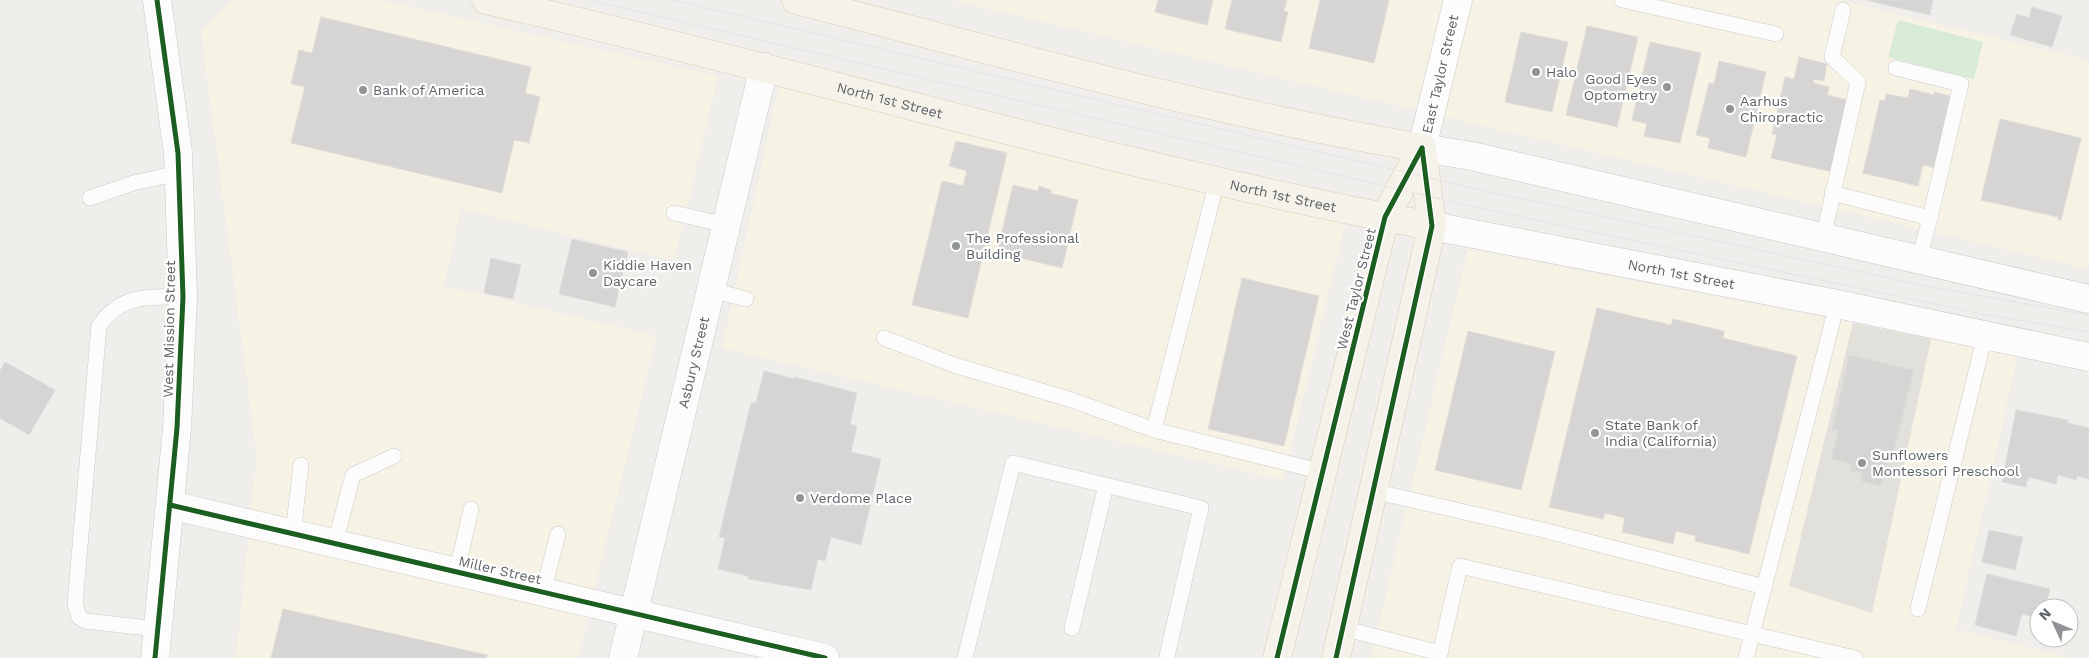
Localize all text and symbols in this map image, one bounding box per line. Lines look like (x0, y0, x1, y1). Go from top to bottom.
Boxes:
street label: East Taylor Street (1419, 13, 1461, 135)
place label: Halo (1546, 64, 1577, 80)
marker: Halo (1530, 66, 1542, 78)
place label: Good Eyes Optometry (1584, 71, 1658, 103)
street label: North 1st Street (835, 79, 944, 122)
marker: Good Eyes Optometry (1661, 81, 1673, 93)
place label: Bank of America (373, 82, 485, 98)
marker: Bank of America (357, 84, 369, 96)
place label: Aarhus Chiropractic (1740, 93, 1824, 125)
marker: Aarhus Chiropractic (1724, 103, 1736, 115)
street label: North 1st Street (1228, 176, 1338, 215)
street label: West Taylor Street (1333, 226, 1379, 352)
place label: The Professional Building (966, 230, 1080, 262)
marker: The Professional Building (950, 240, 962, 252)
street label: North 1st Street (1627, 256, 1736, 292)
place label: Kiddie Haven Daycare (603, 257, 692, 289)
street label: West Mission Street (160, 260, 178, 398)
marker: Kiddie Haven Daycare (587, 267, 599, 279)
street label: Asbury Street (675, 315, 712, 410)
place label: State Bank of India (California) (1605, 417, 1717, 449)
marker: State Bank of India (California) (1589, 427, 1601, 439)
place label: Sunflowers Montessori Preschool (1872, 447, 2020, 479)
marker: Sunflowers Montessori Preschool (1856, 457, 1868, 469)
place label: Verdome Place (810, 490, 912, 506)
marker: Verdome Place (794, 492, 806, 504)
street label: Miller Street (457, 553, 543, 587)
north arrow (2029, 598, 2079, 648)
text: N (2035, 605, 2054, 623)

